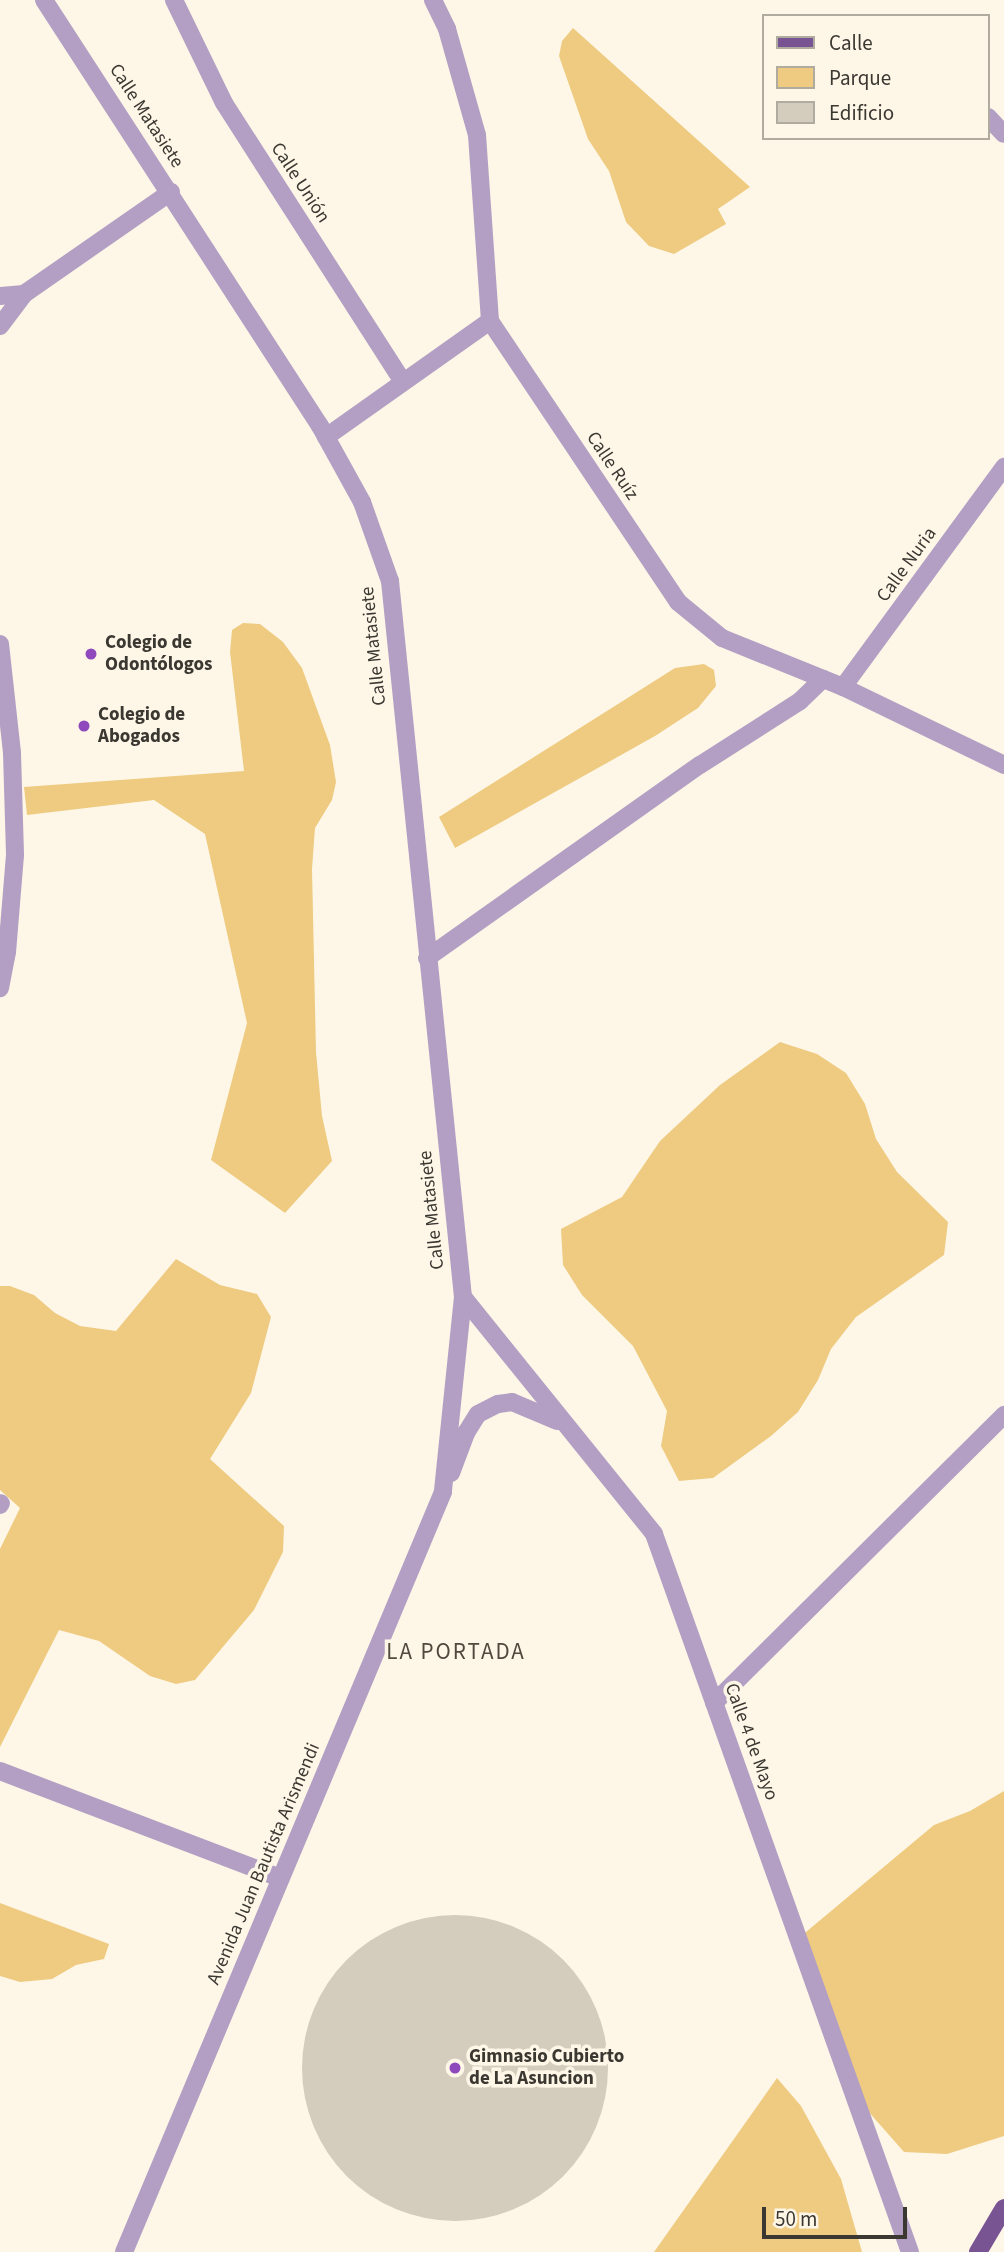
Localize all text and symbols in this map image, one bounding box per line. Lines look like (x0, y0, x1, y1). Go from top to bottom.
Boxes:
legend (762, 14, 990, 140)
text: Calle (829, 28, 873, 58)
street label: Calle Matasiete (104, 60, 188, 172)
text: Parque (829, 63, 891, 93)
text: Edificio (829, 98, 894, 128)
street label: Calle Unión (266, 138, 334, 228)
street label: Calle Ruíz (581, 428, 643, 504)
street label: Calle Nuria (872, 523, 942, 607)
street label: Calle Matasiete (356, 585, 392, 707)
place label: Colegio de Odontólogos (105, 632, 212, 676)
marker: Colegio de Odontólogos (83, 646, 99, 662)
place label: Colegio de Abogados (98, 704, 185, 748)
marker: Colegio de Abogados (76, 718, 92, 734)
street label: Calle Matasiete (414, 1149, 450, 1271)
district label: LA PORTADA (387, 1638, 525, 1666)
street label: Calle 4 de Mayo (719, 1680, 783, 1804)
street label: Avenida Juan Bautista Arismendi (203, 1740, 325, 1988)
place label: Gimnasio Cubierto de La Asuncion (469, 2046, 624, 2090)
marker: Gimnasio Cubierto de La Asuncion (447, 2060, 463, 2076)
scale bar (766, 2192, 911, 2236)
text: 50 m (775, 2204, 817, 2234)

